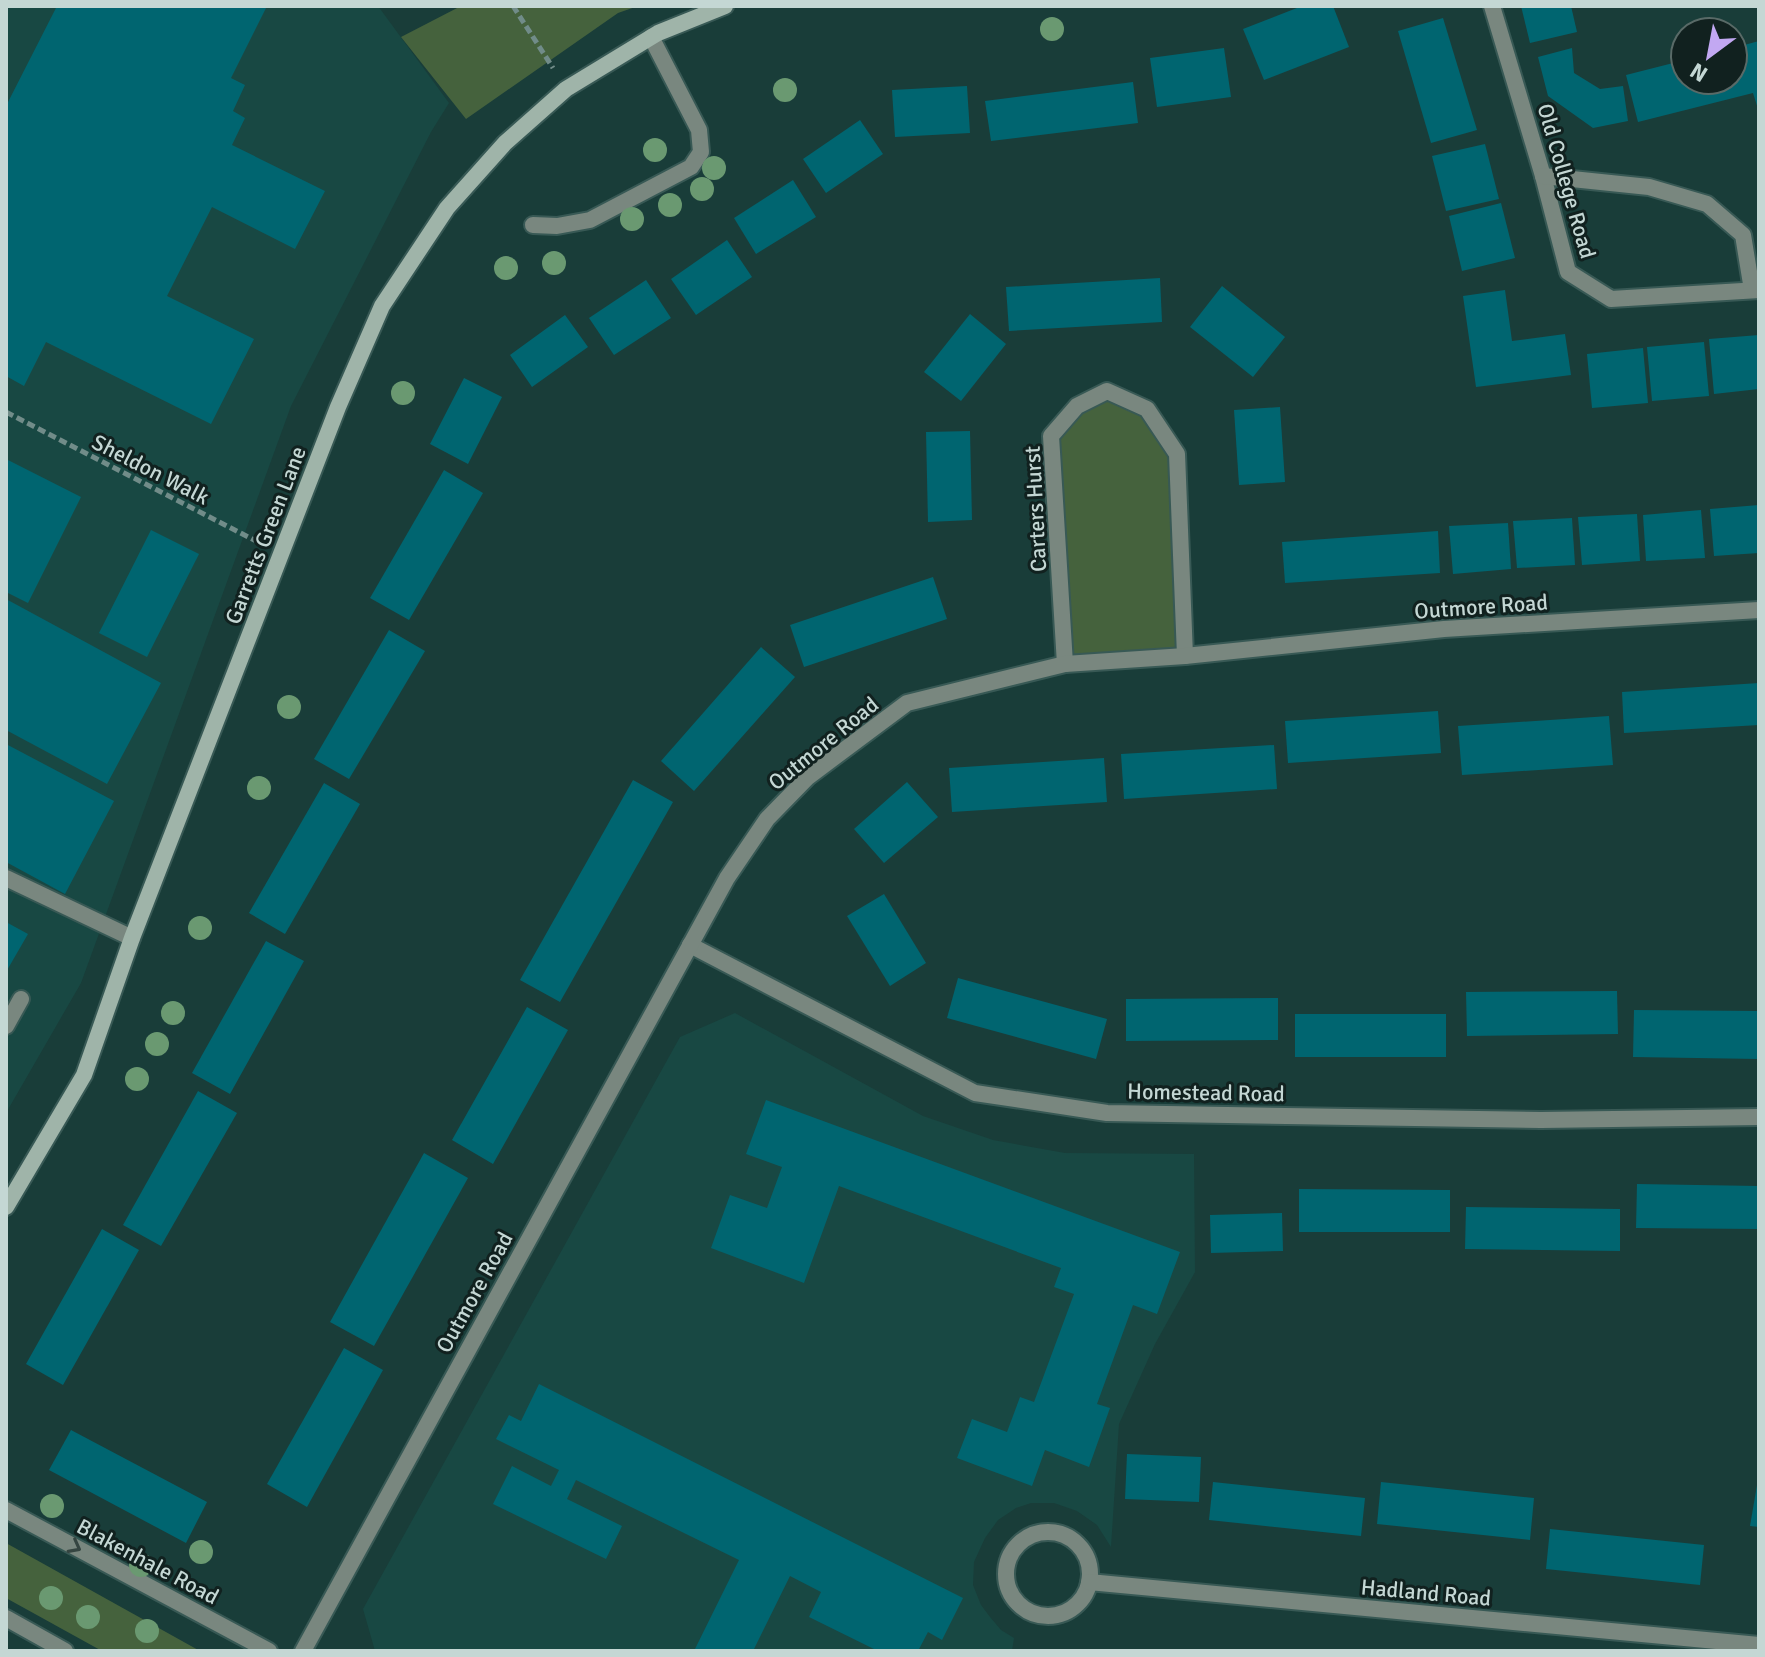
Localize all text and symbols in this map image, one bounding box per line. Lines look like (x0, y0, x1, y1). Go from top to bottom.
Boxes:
north arrow (1669, 16, 1749, 96)
text: N (1685, 57, 1712, 88)
street label: Old College Road (1532, 101, 1602, 262)
street label: Sheldon Walk (88, 428, 214, 511)
street label: Garretts Green Lane (219, 443, 312, 628)
street label: Carters Hurst (1019, 445, 1052, 573)
street label: Outmore Road (1413, 588, 1549, 625)
street label: Outmore Road (763, 691, 884, 796)
street label: Homestead Road (1127, 1078, 1285, 1107)
street label: Outmore Road (430, 1227, 519, 1357)
street label: Blakenhale Road (72, 1513, 223, 1610)
one-way arrow (66, 1537, 81, 1552)
street label: Hadland Road (1360, 1573, 1492, 1612)

